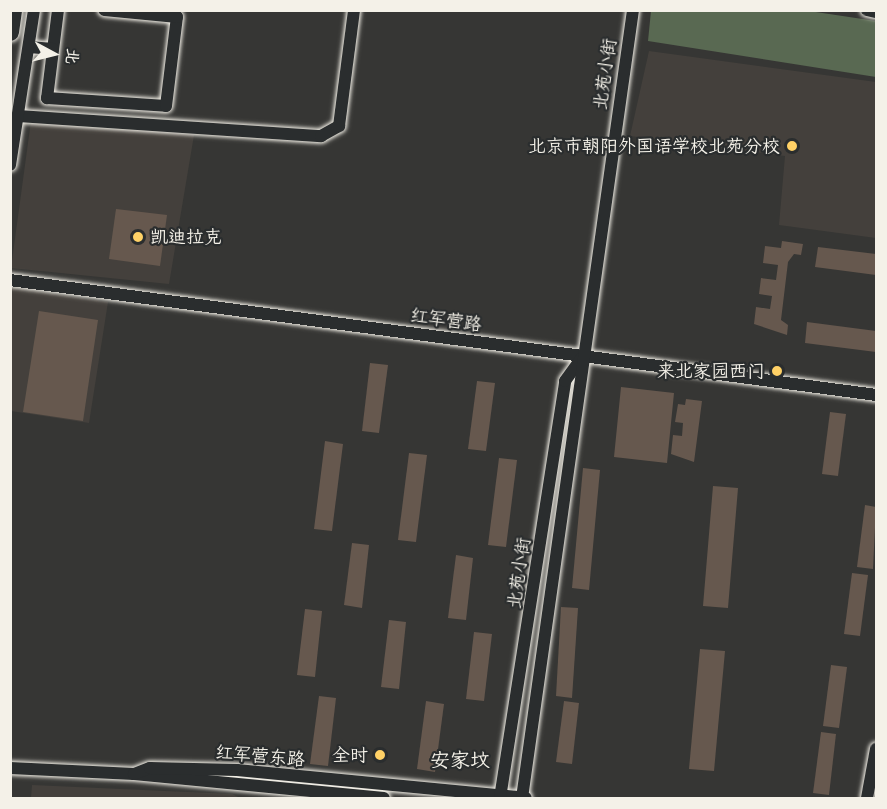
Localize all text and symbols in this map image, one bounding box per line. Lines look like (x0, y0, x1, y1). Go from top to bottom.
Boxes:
north arrow (24, 24, 84, 84)
street label: 北苑小街 (589, 37, 621, 111)
text: 北 (62, 47, 83, 65)
place label: 北京市朝阳外国语学校北苑分校 (528, 135, 780, 157)
marker: 北京市朝阳外国语学校北苑分校 (785, 139, 799, 153)
place label: 凯迪拉克 (150, 226, 222, 248)
marker: 凯迪拉克 (131, 230, 145, 244)
street label: 红军营路 (409, 304, 483, 336)
place label: 来北家园西门 (657, 360, 765, 382)
marker: 来北家园西门 (770, 364, 784, 378)
street label: 北苑小街 (503, 536, 535, 610)
street label: 红军营东路 (214, 741, 306, 771)
place label: 全时 (332, 744, 368, 766)
marker: 全时 (373, 748, 387, 762)
district label: 安家坟 (430, 748, 490, 772)

